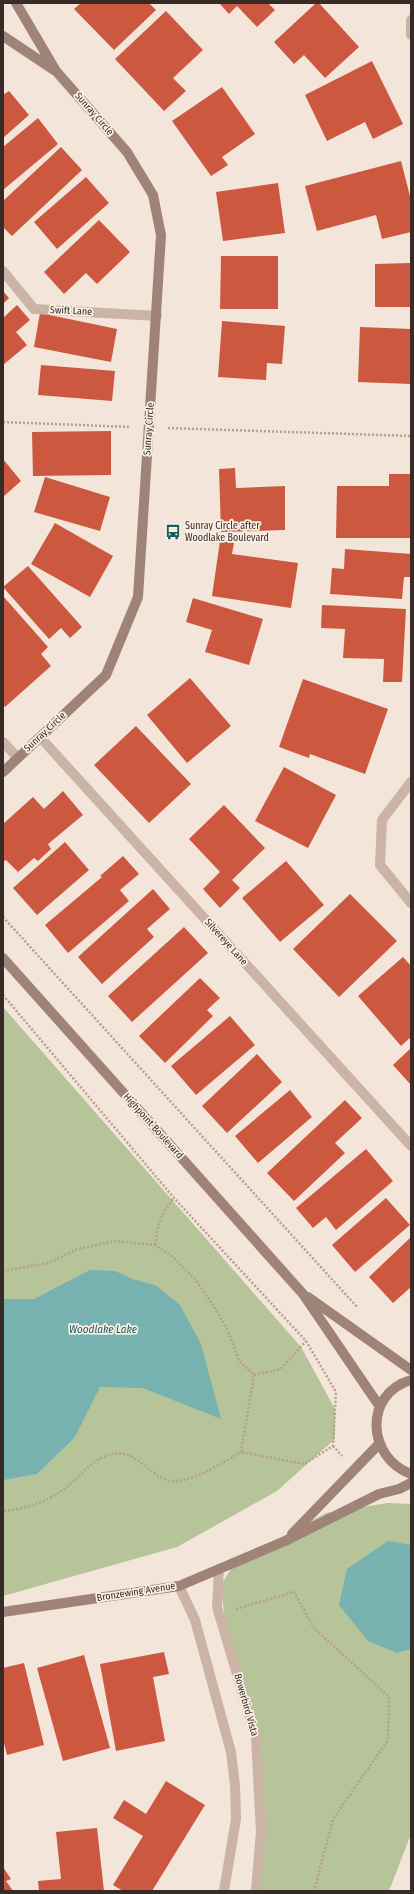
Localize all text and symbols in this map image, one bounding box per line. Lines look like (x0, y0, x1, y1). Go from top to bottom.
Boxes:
street label: Sunray Circle (72, 90, 116, 138)
street label: Swift Lane (50, 304, 92, 318)
street label: Sunray Circle (141, 402, 157, 456)
place label: Sunray Circle after Woodlake Boulevard (185, 520, 269, 544)
bus stop icon: Sunray Circle after Woodlake Boulevard (164, 523, 182, 541)
street label: Sunray Circle (22, 710, 68, 754)
street label: Silvereye Lane (202, 916, 250, 968)
street label: Highpoint Boulevard (121, 1091, 185, 1161)
water label: Woodlake Lake (69, 1323, 137, 1336)
street label: Bronzewing Avenue (96, 1580, 176, 1604)
street label: Bowerbird Vista (231, 1672, 261, 1738)

